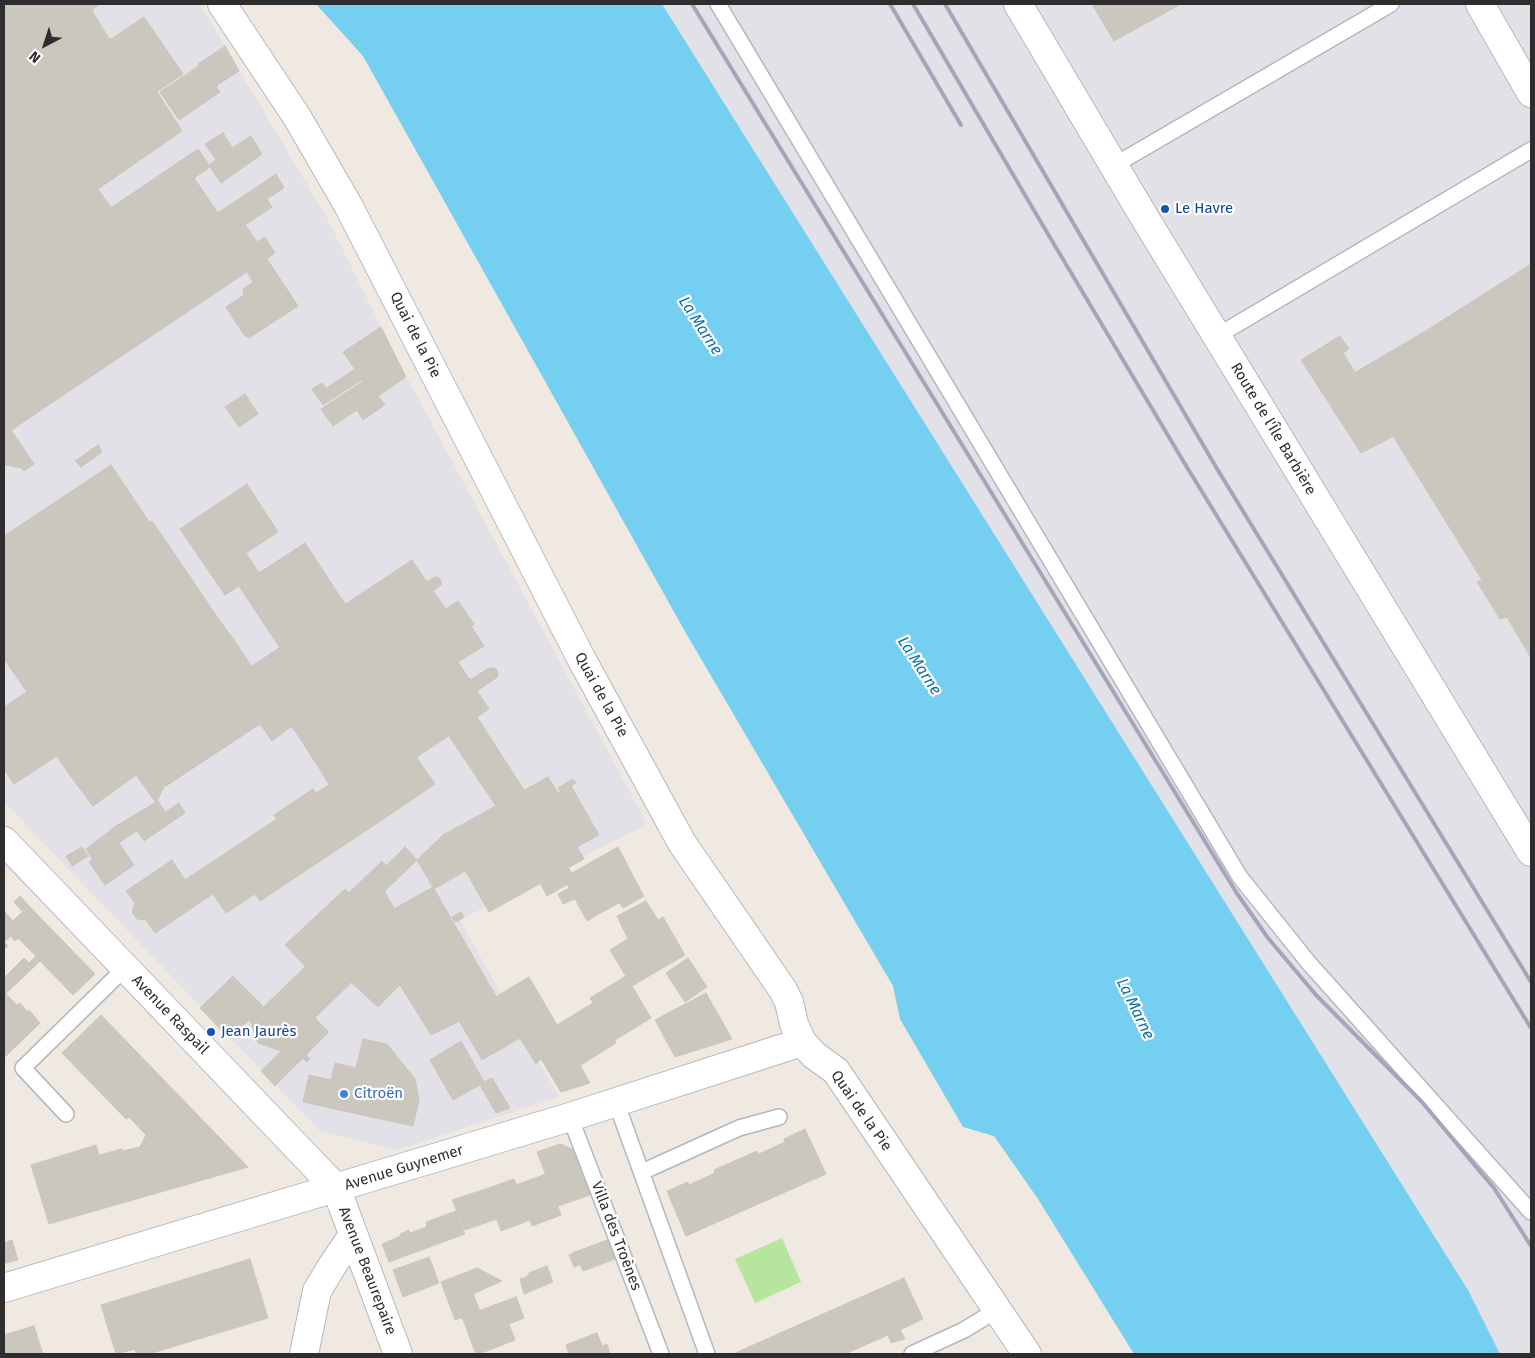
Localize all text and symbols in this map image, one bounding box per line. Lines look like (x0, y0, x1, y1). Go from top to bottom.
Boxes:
north arrow (20, 20, 70, 70)
text: N (26, 47, 44, 66)
place label: Le Havre (1175, 200, 1233, 218)
marker: Le Havre (1159, 203, 1171, 215)
street label: Quai de la Pie (386, 289, 444, 381)
water label: La Marne (674, 293, 726, 359)
street label: Route de l'Île Barbière (1226, 360, 1320, 498)
water label: La Marne (893, 633, 945, 699)
street label: Quai de la Pie (570, 649, 632, 741)
street label: Avenue Raspail (128, 972, 212, 1058)
water label: La Marne (1112, 975, 1158, 1043)
place label: Jean Jaurès (221, 1023, 297, 1041)
marker: Jean Jaurès (205, 1026, 217, 1038)
street label: Quai de la Pie (827, 1067, 895, 1155)
place label: Citroën (354, 1085, 403, 1103)
marker: Citroën (338, 1088, 350, 1100)
street label: Avenue Guynemer (342, 1141, 466, 1195)
street label: Villa des Troènes (587, 1179, 645, 1293)
street label: Avenue Beaurepaire (334, 1204, 400, 1338)

